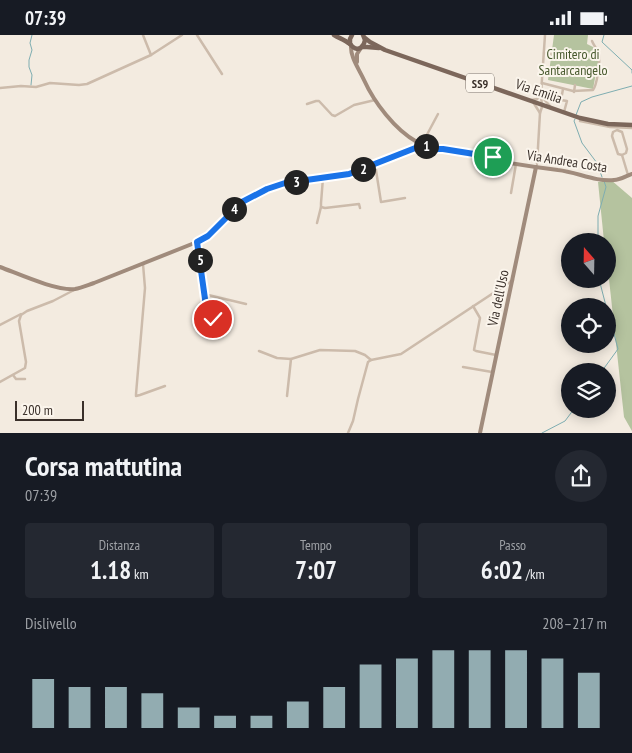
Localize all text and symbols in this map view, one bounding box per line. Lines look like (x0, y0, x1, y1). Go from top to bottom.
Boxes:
text: 07:39 (25, 6, 66, 30)
park label: Cimitero di Santarcangelo (539, 45, 607, 79)
road number: SS9 (466, 73, 494, 93)
street label: Via Emilia (512, 74, 565, 107)
pin: 1 (414, 133, 438, 159)
pin (472, 136, 514, 178)
text: 1 (423, 137, 430, 155)
icon: arrive (479, 143, 507, 171)
street label: Via Andrea Costa (525, 146, 608, 176)
pin: 2 (350, 157, 376, 181)
text: 2 (360, 160, 367, 178)
pin: 3 (284, 169, 308, 195)
text: 3 (293, 173, 300, 191)
pin: 4 (222, 197, 246, 221)
text: 4 (231, 200, 238, 218)
north arrow (561, 233, 616, 287)
map controls (561, 233, 616, 418)
pin: 5 (188, 247, 212, 273)
text: 5 (197, 251, 204, 269)
street label: Via dell'Uso (483, 268, 513, 329)
pin (192, 298, 234, 340)
button: locate (561, 298, 616, 353)
icon: check (199, 305, 227, 333)
button: layers (561, 363, 616, 418)
scale bar (15, 398, 84, 421)
text: 200 m (22, 401, 53, 419)
text: Corsa mattutina (25, 447, 182, 484)
button: share (555, 450, 607, 502)
text: 07:39 (25, 485, 57, 505)
text: Distanza (99, 536, 140, 554)
text: Tempo (300, 536, 332, 554)
text: Passo (499, 536, 526, 554)
text: 1.18 (90, 554, 131, 586)
text: 7:07 (295, 554, 337, 586)
text: 6:02 (481, 554, 523, 586)
text: km (131, 565, 149, 583)
text: /km (523, 565, 545, 583)
text: Dislivello (25, 613, 77, 633)
text: 208–217 m (542, 613, 607, 633)

